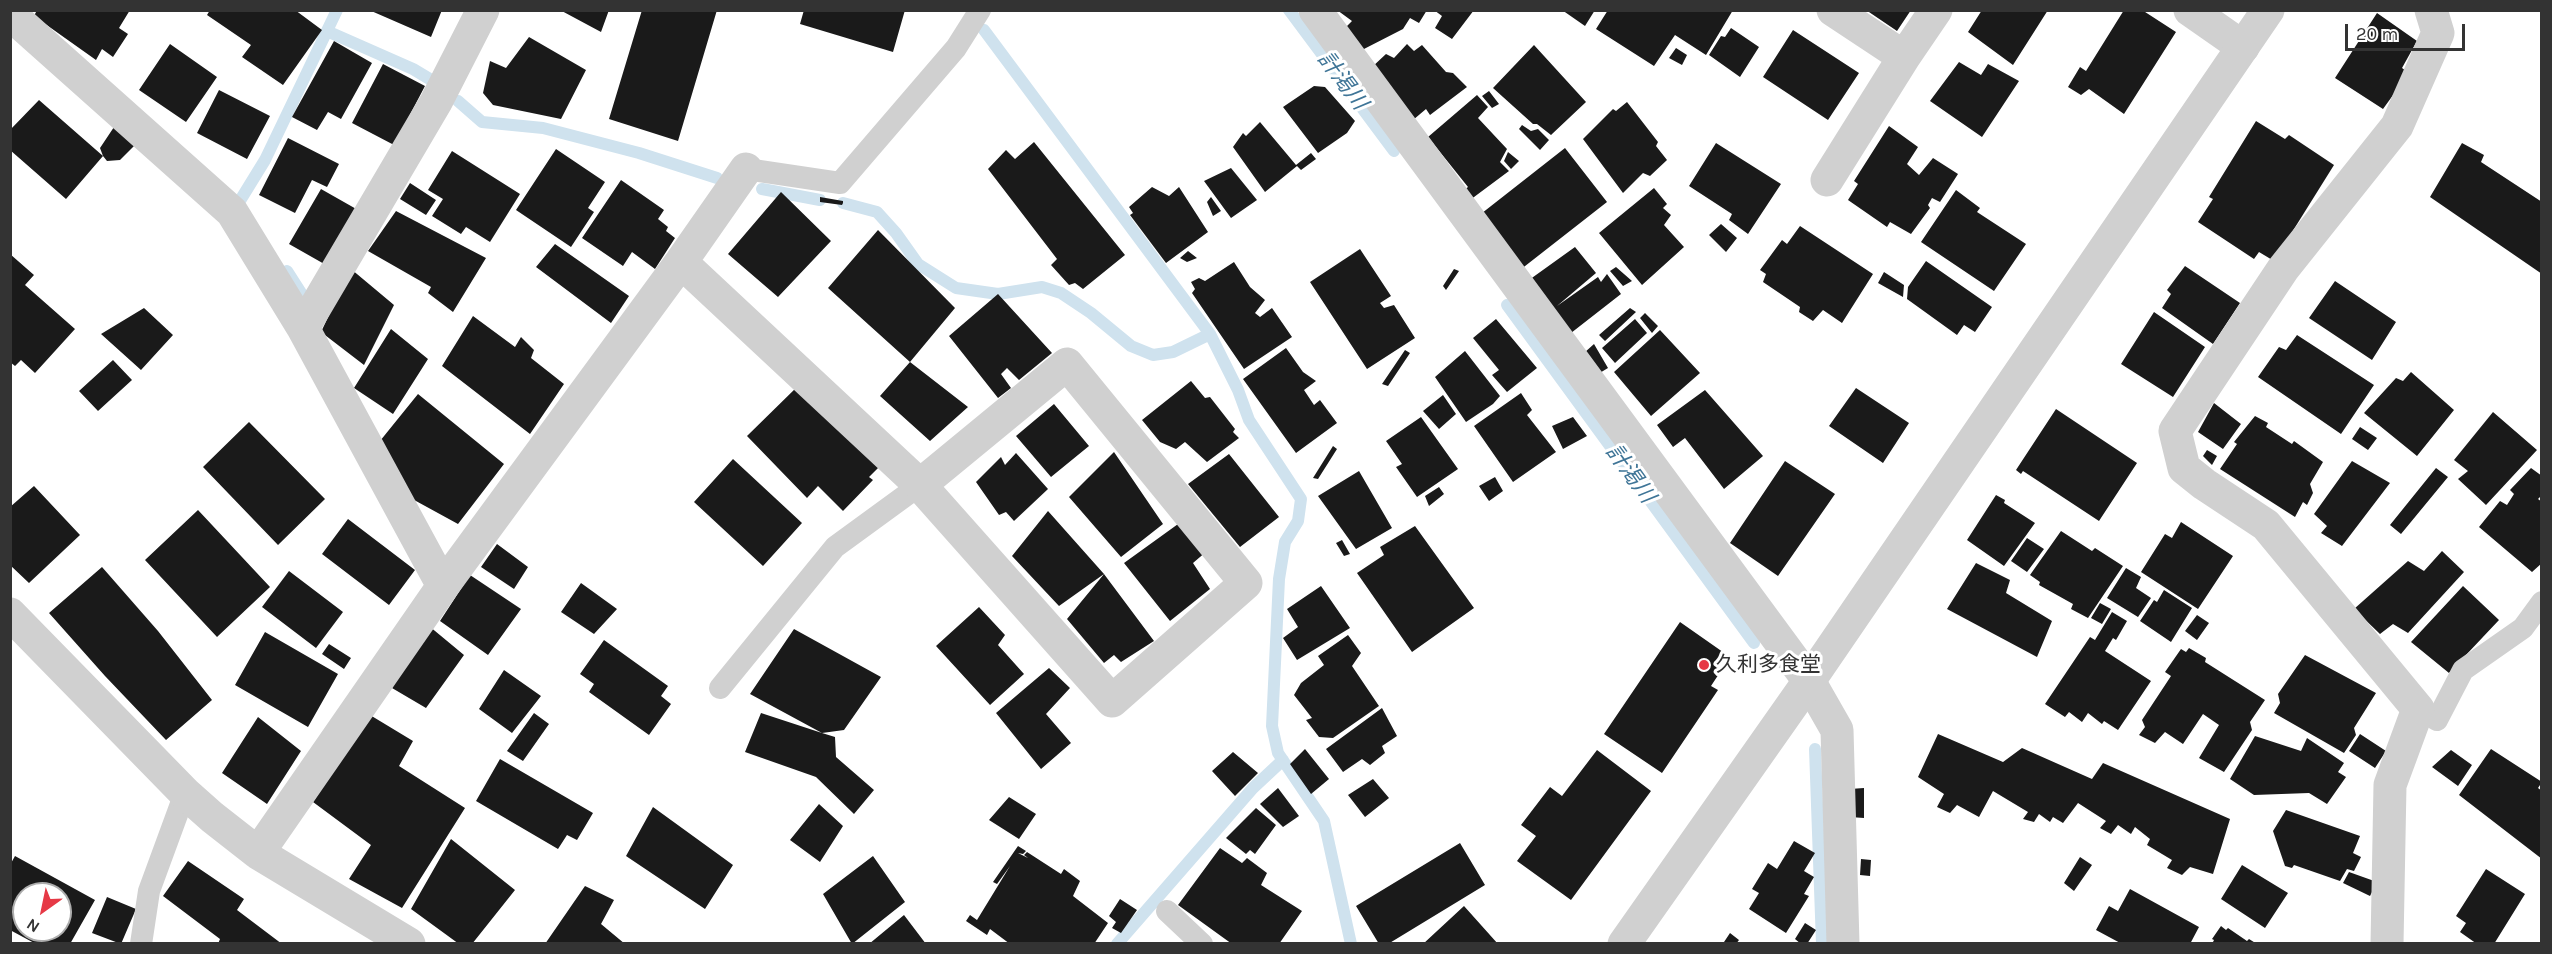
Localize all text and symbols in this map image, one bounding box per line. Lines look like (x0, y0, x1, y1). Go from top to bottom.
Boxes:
scale bar (2348, 12, 2468, 50)
text: 20 m (2356, 23, 2398, 45)
water label: 計渇川 (1312, 47, 1372, 115)
water label: 計渇川 (1600, 440, 1660, 508)
place label: 久利多食堂 (1716, 652, 1821, 678)
marker: 久利多食堂 (1697, 658, 1711, 672)
north arrow (12, 882, 72, 942)
text: N (23, 915, 43, 937)

